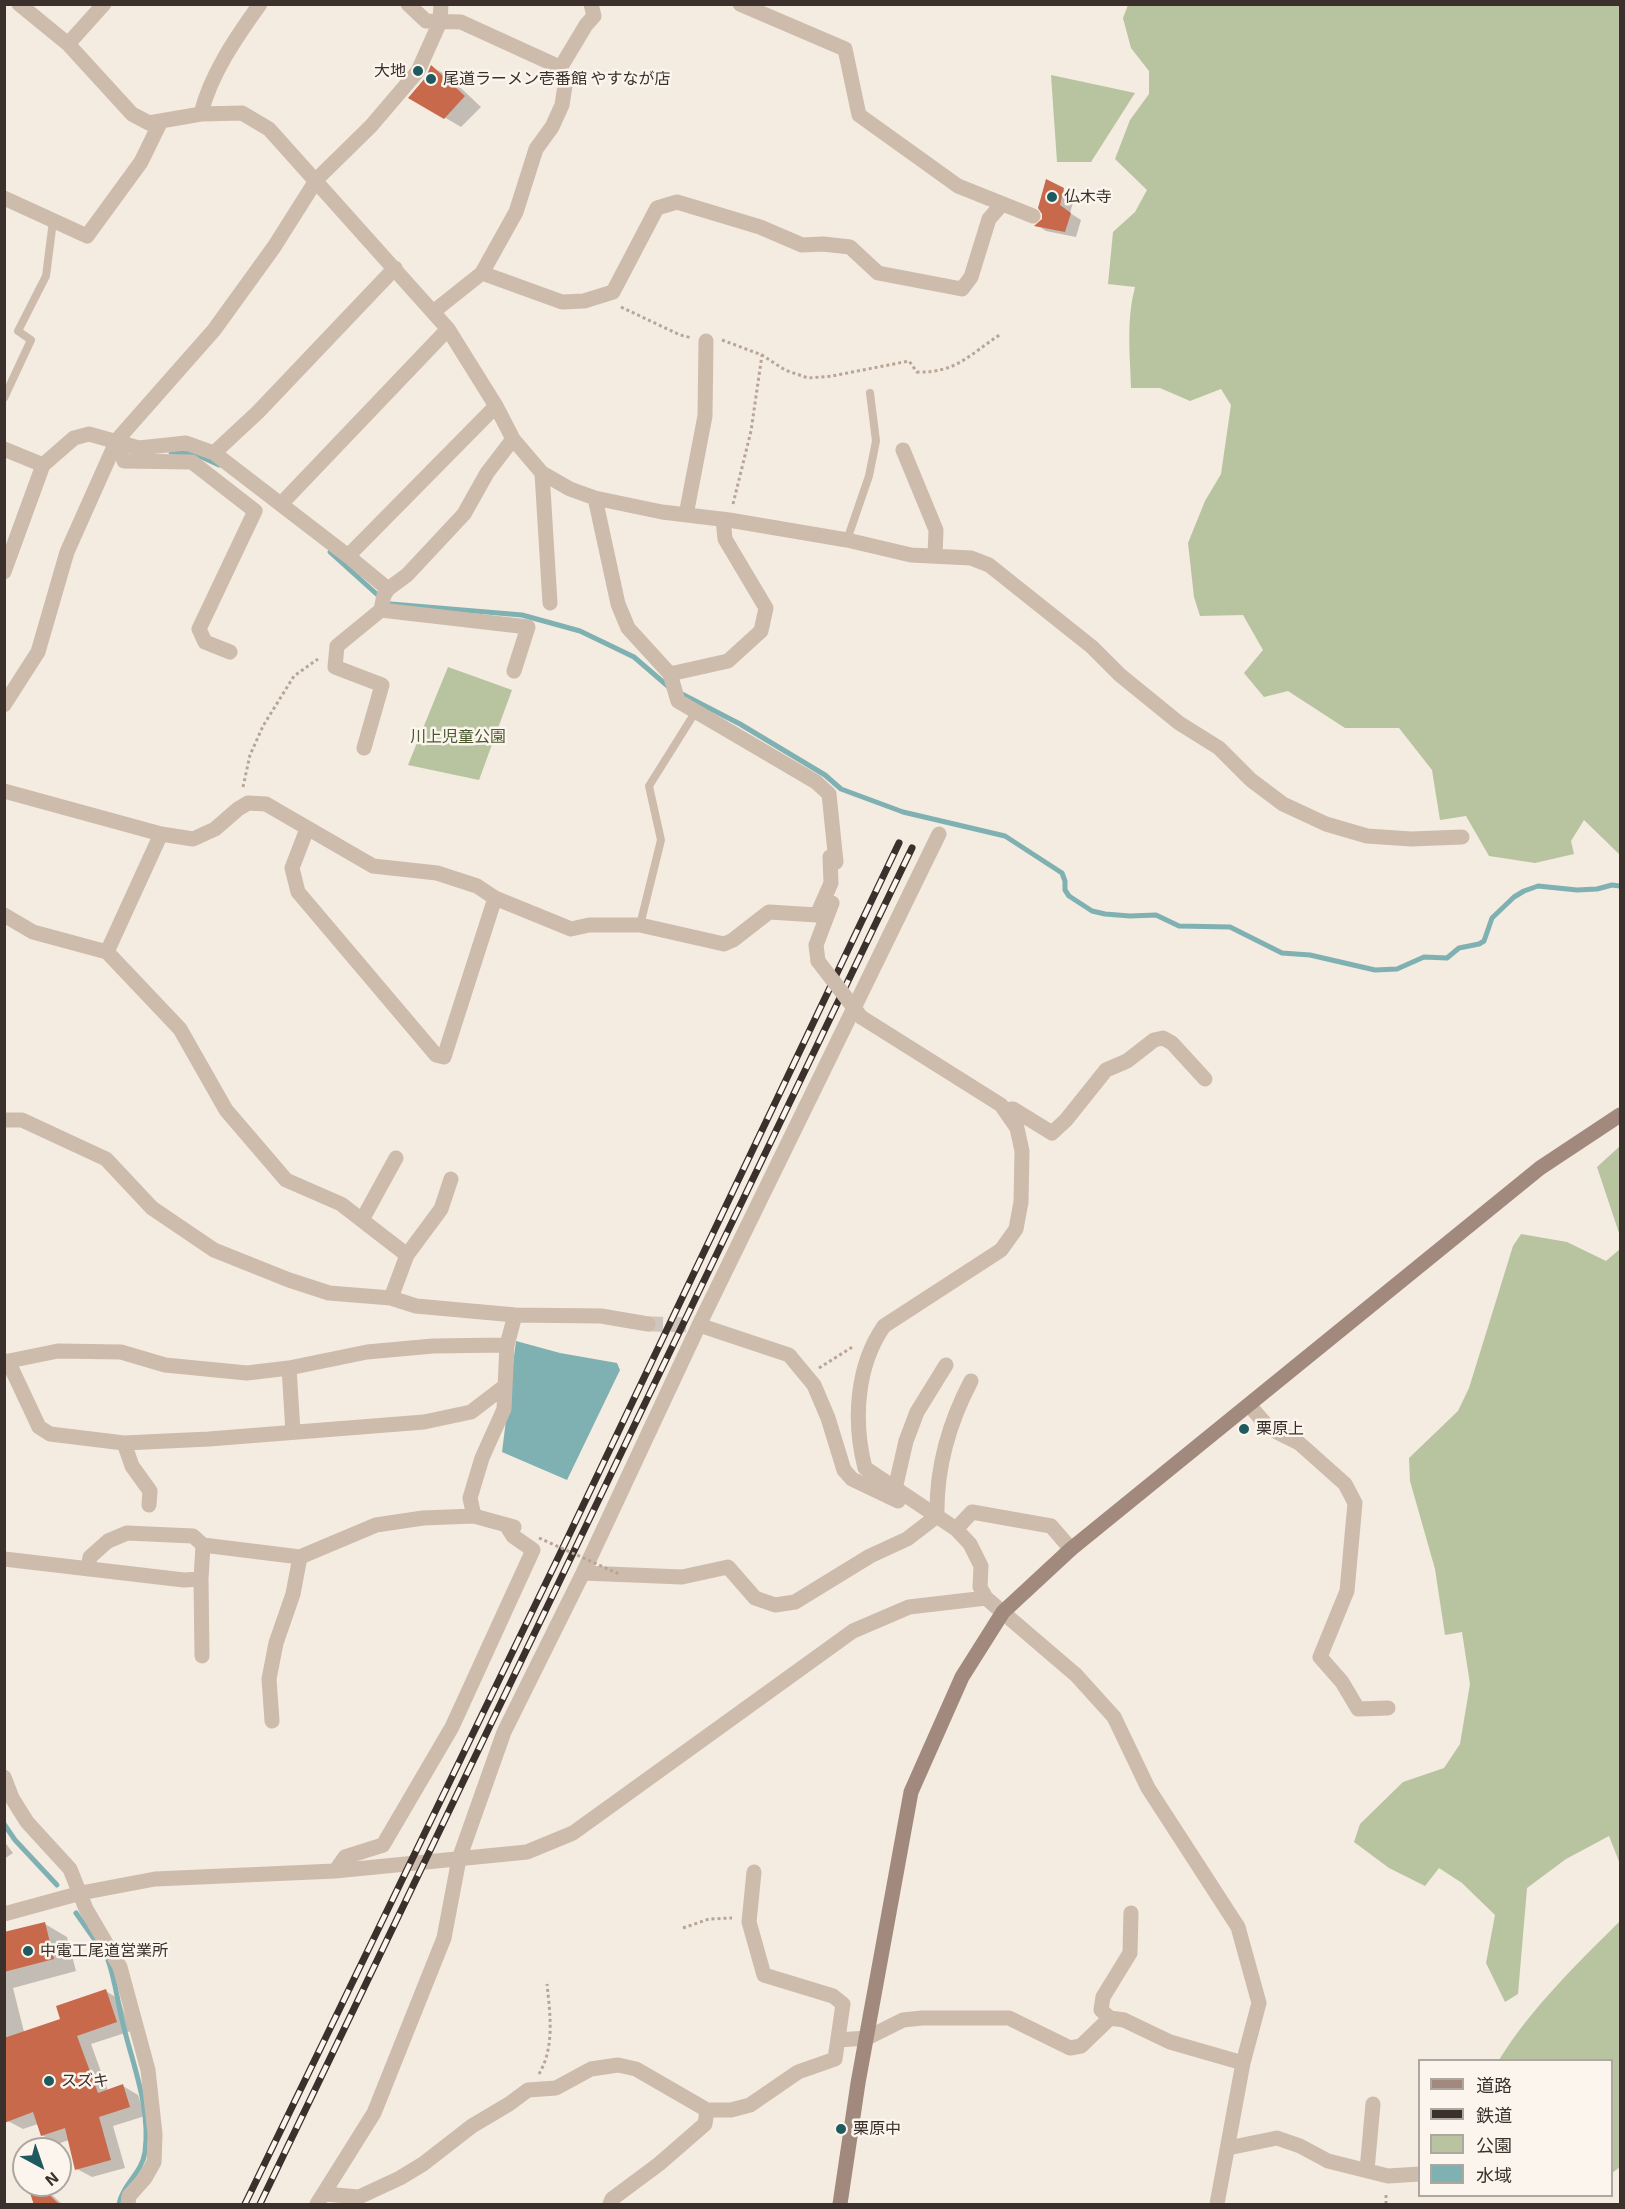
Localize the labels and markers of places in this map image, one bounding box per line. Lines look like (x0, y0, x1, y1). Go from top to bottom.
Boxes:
place label: 大地 (374, 61, 406, 81)
marker: 大地 (411, 64, 425, 78)
place label: 尾道ラーメン壱番館 やすなが店 (443, 69, 671, 89)
marker: 尾道ラーメン壱番館 やすなが店 (424, 72, 438, 86)
place label: 仏木寺 (1064, 187, 1112, 207)
marker: 仏木寺 (1045, 190, 1059, 204)
place label: 栗原上 (1256, 1419, 1304, 1439)
marker: 栗原上 (1237, 1422, 1251, 1436)
place label: 中電工尾道営業所 (40, 1941, 168, 1961)
marker: 中電工尾道営業所 (21, 1944, 35, 1958)
place label: スズキ (61, 2071, 109, 2091)
marker: スズキ (42, 2074, 56, 2088)
place label: 栗原中 (853, 2119, 901, 2139)
marker: 栗原中 (834, 2122, 848, 2136)

